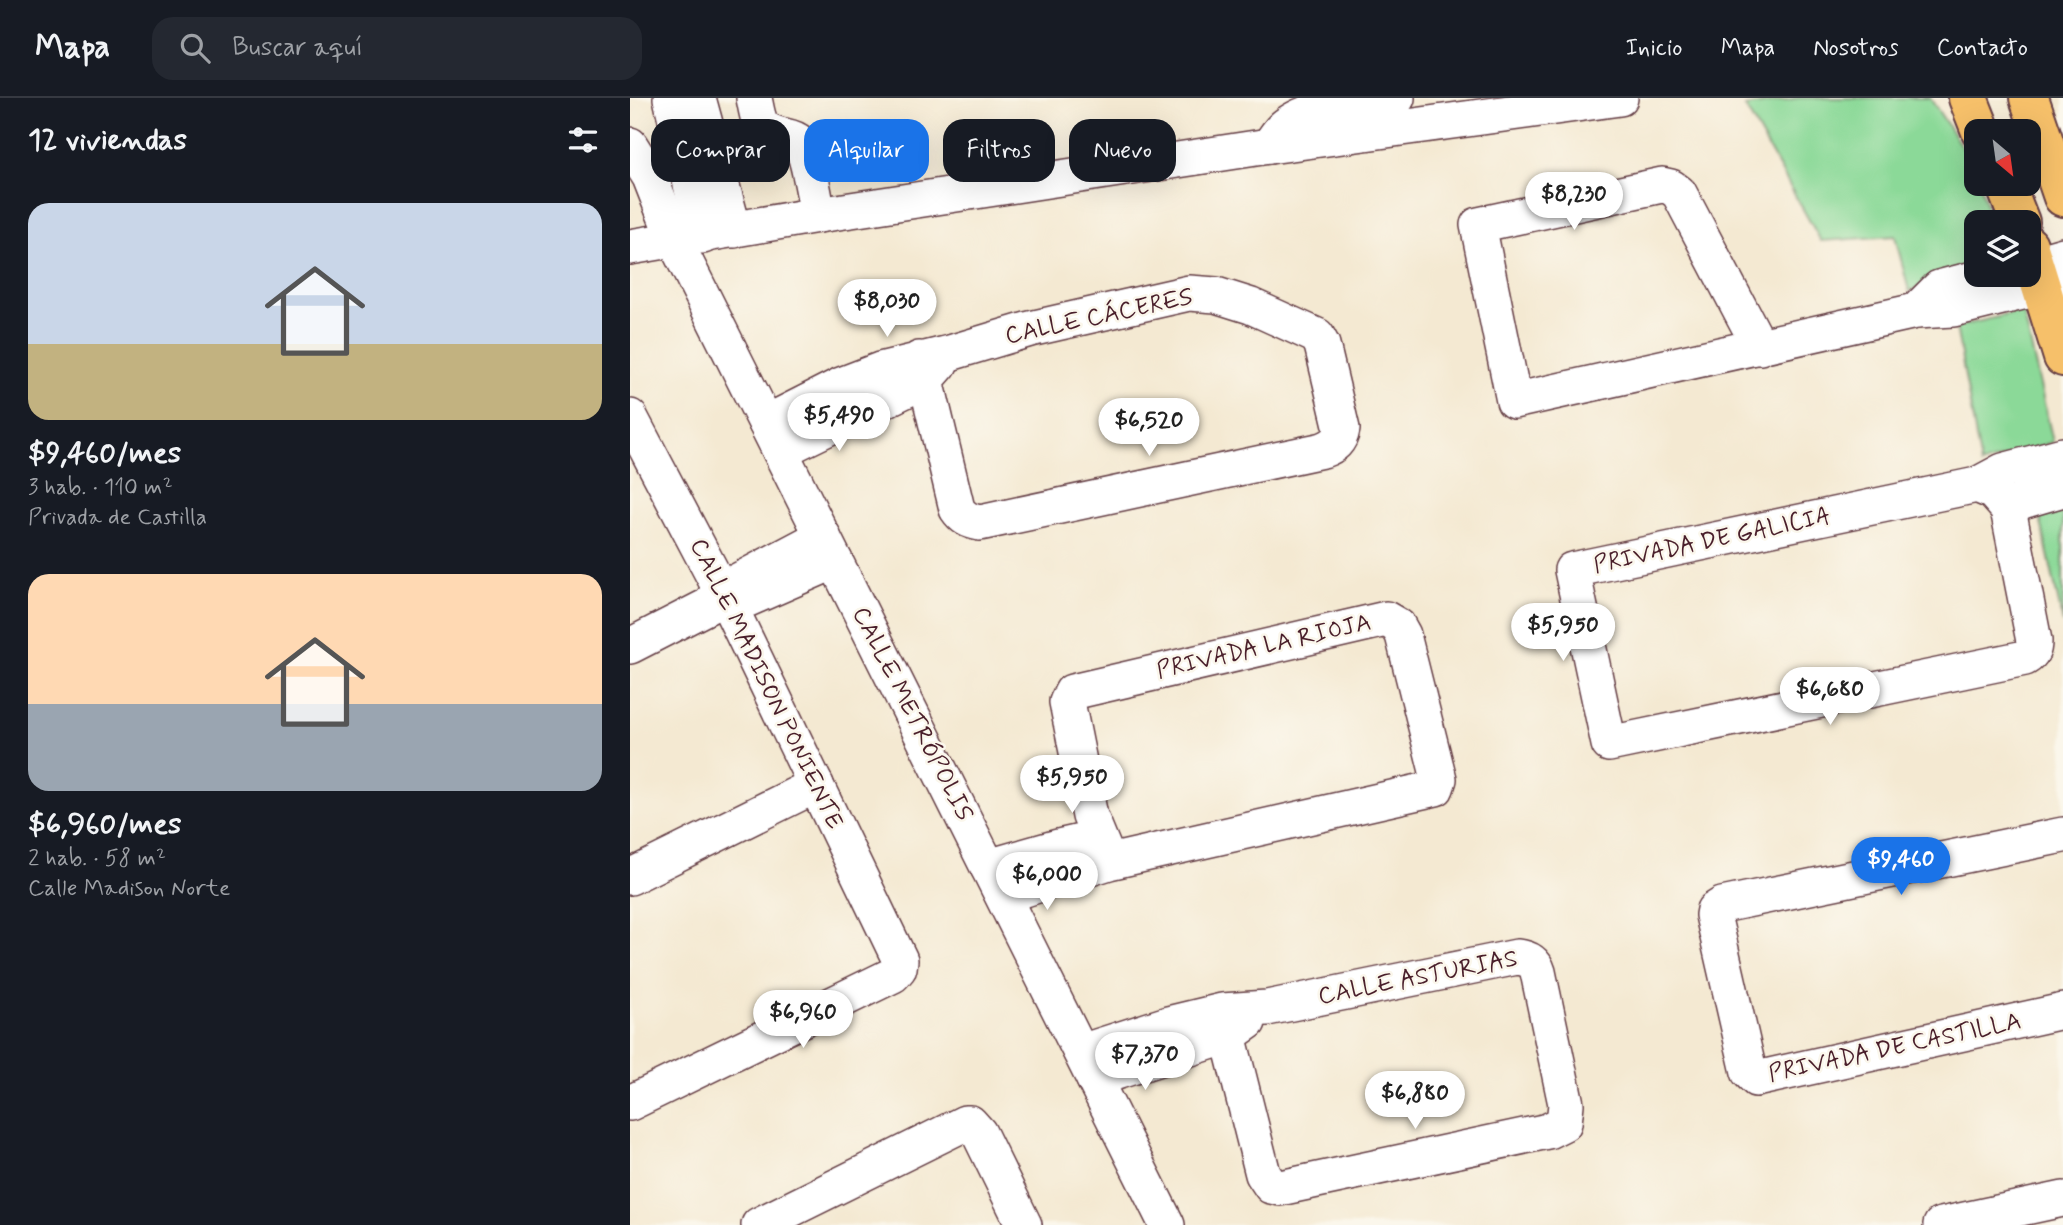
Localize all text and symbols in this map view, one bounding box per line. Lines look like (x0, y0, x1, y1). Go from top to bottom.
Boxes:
search box (152, 17, 642, 80)
text: Mapa (35, 26, 110, 70)
icon: search (176, 29, 214, 67)
text: Buscar aquí (232, 31, 363, 65)
text: Inicio (1625, 33, 1683, 64)
text: Mapa (1721, 33, 1775, 64)
text: Nosotros (1813, 33, 1899, 64)
text: Contacto (1937, 33, 2028, 64)
chip: Comprar (651, 119, 790, 182)
chip: Alquilar (804, 119, 929, 182)
chip: Filtros (943, 119, 1055, 182)
chip: Nuevo (1069, 119, 1176, 182)
north arrow (1964, 119, 2040, 196)
map controls (1964, 119, 2041, 287)
text: 12 viviendas (28, 121, 187, 160)
icon: filters (564, 121, 602, 159)
pin: $8,230 (1517, 172, 1631, 232)
text: $8,230 (1541, 180, 1607, 210)
button: layers (1964, 210, 2041, 287)
icon: home (252, 248, 378, 374)
pin: $8,030 (830, 280, 944, 339)
street label: CALLE CÁCERES (1002, 281, 1196, 352)
text: $8,030 (854, 287, 920, 317)
pin: $5,490 (782, 394, 896, 453)
pin: $6,520 (1092, 398, 1206, 458)
text: $5,490 (803, 401, 875, 431)
text: $6,520 (1114, 406, 1184, 436)
text: $9,460/mes (28, 434, 181, 473)
text: 3 hab. · 110 m² (28, 473, 173, 503)
street label: PRIVADA DE GALICIA (1591, 501, 1833, 581)
text: Privada de Castilla (28, 503, 207, 533)
street label: CALLE MADISON PONIENTE (682, 534, 850, 834)
street label: CALLE METRÓPOLIS (845, 602, 979, 826)
pin: $5,950 (1506, 603, 1620, 663)
street label: PRIVADA LA RIOJA (1154, 607, 1374, 687)
text: $5,950 (1527, 611, 1599, 641)
icon: home (252, 619, 378, 745)
pin: $6,680 (1773, 668, 1887, 727)
text: $6,680 (1796, 675, 1864, 705)
pin: $5,950 (1015, 756, 1129, 815)
text: $5,950 (1036, 763, 1108, 793)
text: $6,960/mes (28, 805, 181, 844)
pin: $9,460 (1844, 838, 1958, 897)
text: 2 hab. · 58 m² (28, 844, 166, 874)
text: $9,460 (1867, 845, 1935, 875)
pin: $6,000 (990, 852, 1104, 912)
text: $6,000 (1012, 860, 1082, 890)
text: Calle Madison Norte (28, 874, 230, 904)
street label: CALLE ASTURIAS (1316, 943, 1520, 1013)
pin: $6,960 (746, 990, 860, 1050)
text: $6,960 (769, 998, 837, 1028)
street label: PRIVADA DE CASTILLA (1766, 1006, 2024, 1090)
pin: $7,370 (1088, 1032, 1202, 1092)
text: $7,370 (1111, 1040, 1179, 1070)
pin: $6,880 (1358, 1072, 1472, 1131)
text: $6,880 (1381, 1079, 1449, 1109)

